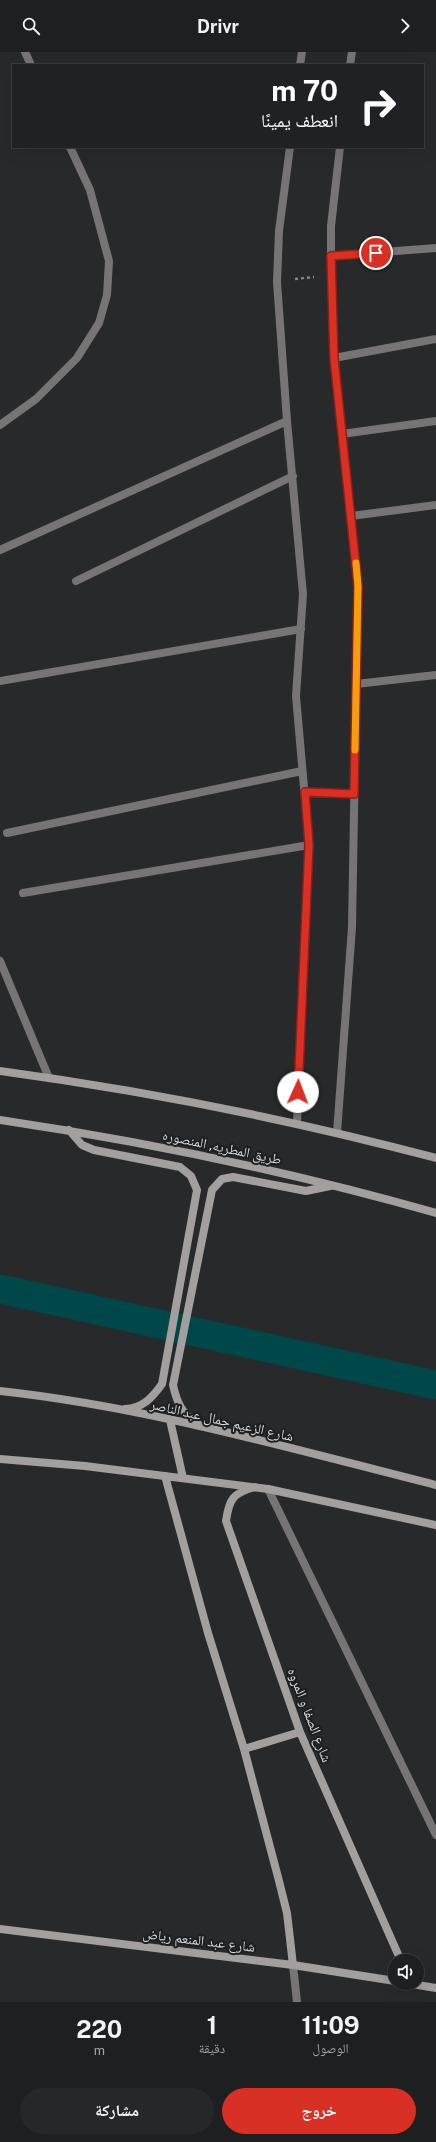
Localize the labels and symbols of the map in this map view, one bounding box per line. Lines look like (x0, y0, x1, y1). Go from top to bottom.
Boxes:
pin (359, 236, 393, 270)
position arrow (277, 1071, 319, 1113)
street label: طريق المطريه, المنصوره (161, 1127, 283, 1169)
street label: شارع الزعيم جمال عبد الناصر (147, 1395, 295, 1446)
street label: شارع الصفا و المروه (283, 1666, 335, 1765)
street label: شارع عبد المنعم رياض (142, 1925, 256, 1957)

